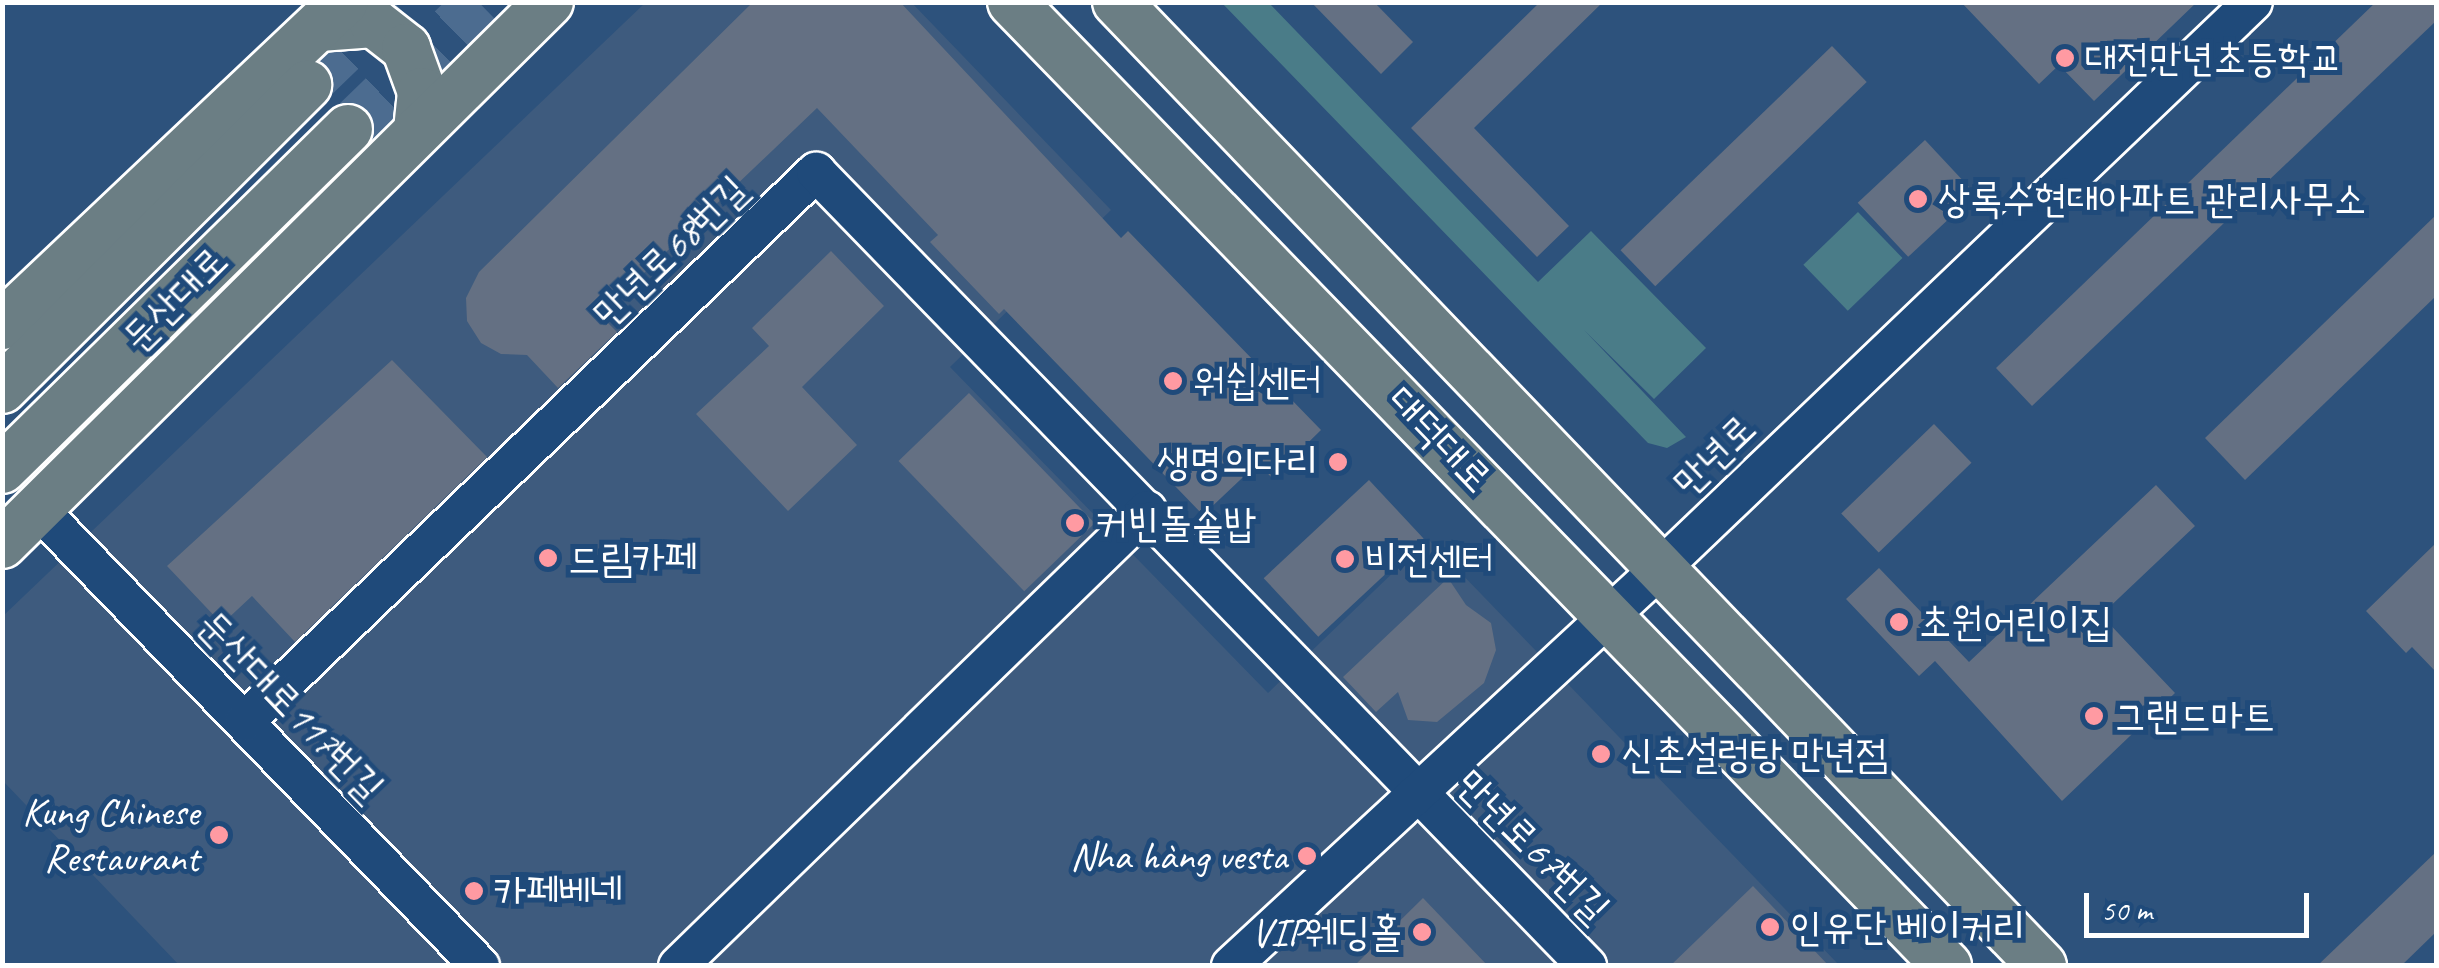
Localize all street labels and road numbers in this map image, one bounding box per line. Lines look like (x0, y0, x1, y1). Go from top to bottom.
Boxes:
street label: 만년로68번길 (582, 165, 758, 337)
street label: 둔산대로 (113, 237, 237, 361)
street label: 대덕대로 (1378, 376, 1502, 502)
street label: 만년로 (1663, 404, 1765, 506)
street label: 둔산대로117번길 (188, 600, 394, 812)
street label: 만년로67번길 (1446, 759, 1620, 933)

